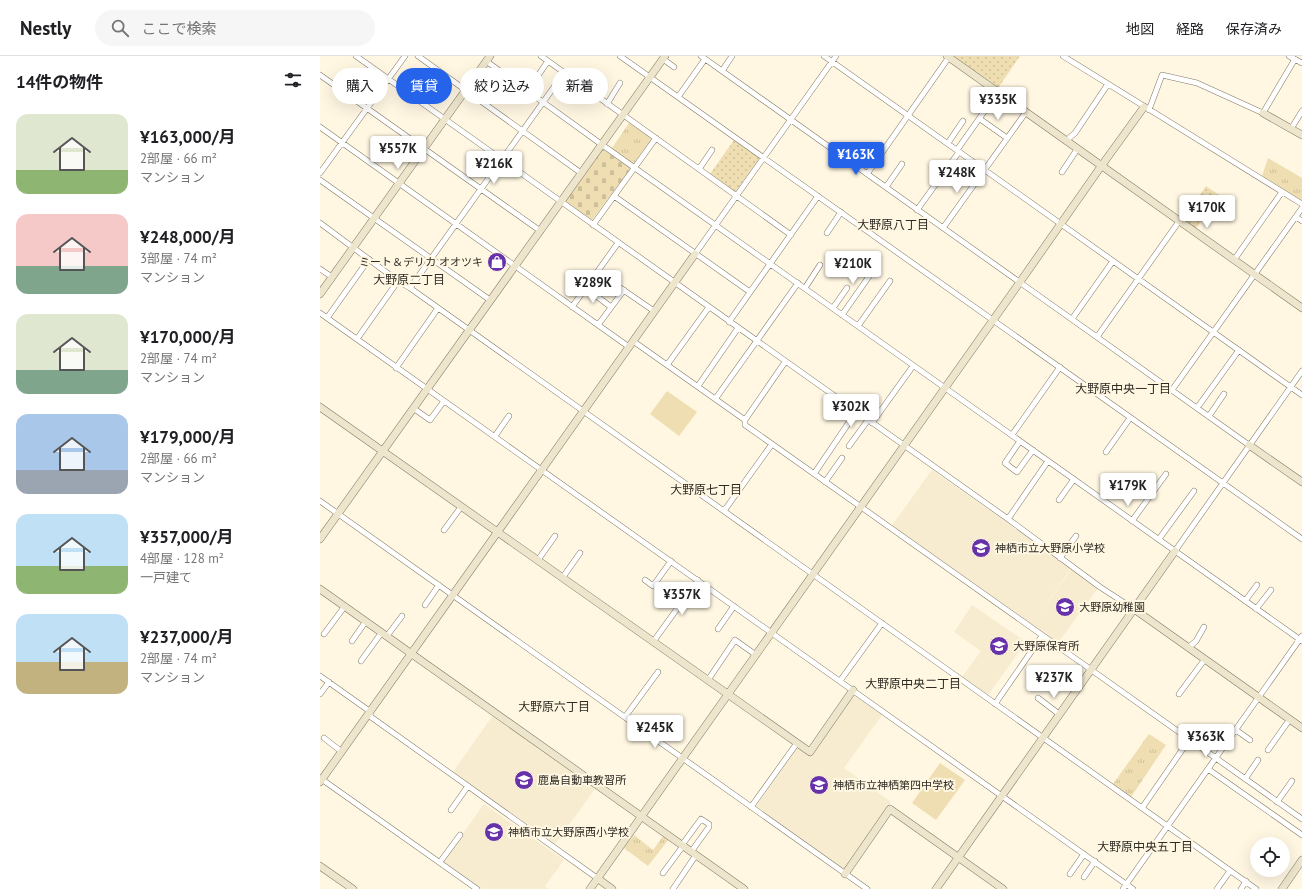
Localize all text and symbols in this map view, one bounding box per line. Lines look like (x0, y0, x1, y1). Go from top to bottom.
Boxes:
search box (95, 10, 375, 46)
text: Nestly (20, 16, 71, 40)
icon: search (109, 17, 131, 39)
text: ここで検索 (141, 19, 216, 38)
text: 地図 (1126, 20, 1154, 38)
text: 経路 (1176, 20, 1204, 38)
text: 保存済み (1226, 20, 1282, 38)
chip: 購入 (332, 68, 388, 104)
chip: 賃貸 (396, 68, 452, 104)
chip: 絞り込み (460, 68, 544, 104)
chip: 新着 (552, 68, 608, 104)
icon: filters (282, 69, 304, 91)
text: 14件の物件 (16, 71, 103, 93)
pin: ¥335K (970, 87, 1026, 121)
text: ¥335K (979, 91, 1017, 108)
text: ¥163,000/月 (140, 126, 236, 148)
icon: home (48, 130, 96, 178)
pin: ¥557K (370, 136, 426, 170)
text: ¥557K (379, 140, 417, 157)
pin: ¥163K (828, 142, 884, 176)
text: ¥163K (837, 146, 875, 163)
text: 2部屋 · 66 m² (140, 150, 217, 167)
pin: ¥216K (466, 151, 522, 185)
text: ¥216K (475, 155, 513, 172)
pin: ¥248K (929, 160, 985, 194)
text: ¥248K (938, 164, 976, 181)
text: マンション (140, 169, 205, 186)
pin: ¥170K (1179, 195, 1235, 229)
text: ¥170K (1188, 199, 1226, 216)
district label: 大野原八丁目 (857, 217, 929, 232)
text: ¥248,000/月 (140, 226, 236, 248)
icon: home (48, 230, 96, 278)
text: 3部屋 · 74 m² (140, 250, 217, 267)
shop icon: ミート＆デリカ オオツキ (486, 251, 508, 273)
pin: ¥210K (825, 251, 881, 285)
place label: ミート＆デリカ オオツキ (359, 255, 483, 269)
text: ¥210K (834, 255, 872, 272)
text: マンション (140, 269, 205, 286)
pin: ¥289K (565, 270, 621, 304)
district label: 大野原二丁目 (373, 272, 445, 287)
text: ¥289K (574, 274, 612, 291)
text: ¥170,000/月 (140, 326, 236, 348)
icon: home (48, 330, 96, 378)
text: 2部屋 · 74 m² (140, 350, 217, 367)
text: マンション (140, 369, 205, 386)
district label: 大野原中央一丁目 (1075, 381, 1171, 396)
pin: ¥302K (823, 394, 879, 428)
text: ¥302K (832, 398, 870, 415)
text: ¥179,000/月 (140, 426, 236, 448)
icon: home (48, 430, 96, 478)
text: 2部屋 · 66 m² (140, 450, 217, 467)
text: マンション (140, 469, 205, 486)
pin: ¥179K (1100, 473, 1156, 507)
text: ¥179K (1109, 477, 1147, 494)
district label: 大野原七丁目 (670, 482, 742, 497)
text: ¥357,000/月 (140, 526, 234, 548)
icon: home (48, 530, 96, 578)
school or university icon: 神栖市立大野原小学校 (970, 537, 992, 559)
place label: 神栖市立大野原小学校 (995, 541, 1105, 555)
text: 4部屋 · 128 m² (140, 550, 224, 567)
text: 一戸建て (140, 569, 192, 586)
pin: ¥357K (654, 582, 710, 616)
text: ¥357K (663, 586, 701, 603)
school or university icon: 大野原幼稚園 (1054, 596, 1076, 618)
place label: 大野原幼稚園 (1079, 600, 1145, 614)
text: ¥237,000/月 (140, 626, 234, 648)
icon: home (48, 630, 96, 678)
school or university icon: 大野原保育所 (988, 635, 1010, 657)
place label: 大野原保育所 (1013, 639, 1080, 653)
text: 2部屋 · 74 m² (140, 650, 217, 667)
pin: ¥237K (1026, 665, 1082, 699)
text: マンション (140, 669, 205, 686)
text: ¥237K (1035, 669, 1073, 686)
district label: 大野原中央二丁目 (865, 676, 961, 691)
district label: 大野原六丁目 (518, 699, 590, 714)
pin: ¥245K (627, 715, 683, 749)
text: ¥245K (636, 719, 674, 736)
pin: ¥363K (1178, 724, 1234, 758)
text: ¥363K (1187, 728, 1225, 745)
school or university icon: 鹿島自動車教習所 (513, 769, 535, 791)
place label: 鹿島自動車教習所 (538, 773, 627, 787)
school or university icon: 神栖市立神栖第四中学校 (808, 774, 830, 796)
place label: 神栖市立神栖第四中学校 (833, 778, 954, 792)
school or university icon: 神栖市立大野原西小学校 (483, 821, 505, 843)
place label: 神栖市立大野原西小学校 (508, 825, 629, 839)
map controls (1250, 837, 1290, 877)
button: locate (1250, 837, 1290, 877)
district label: 大野原中央五丁目 (1097, 839, 1193, 854)

